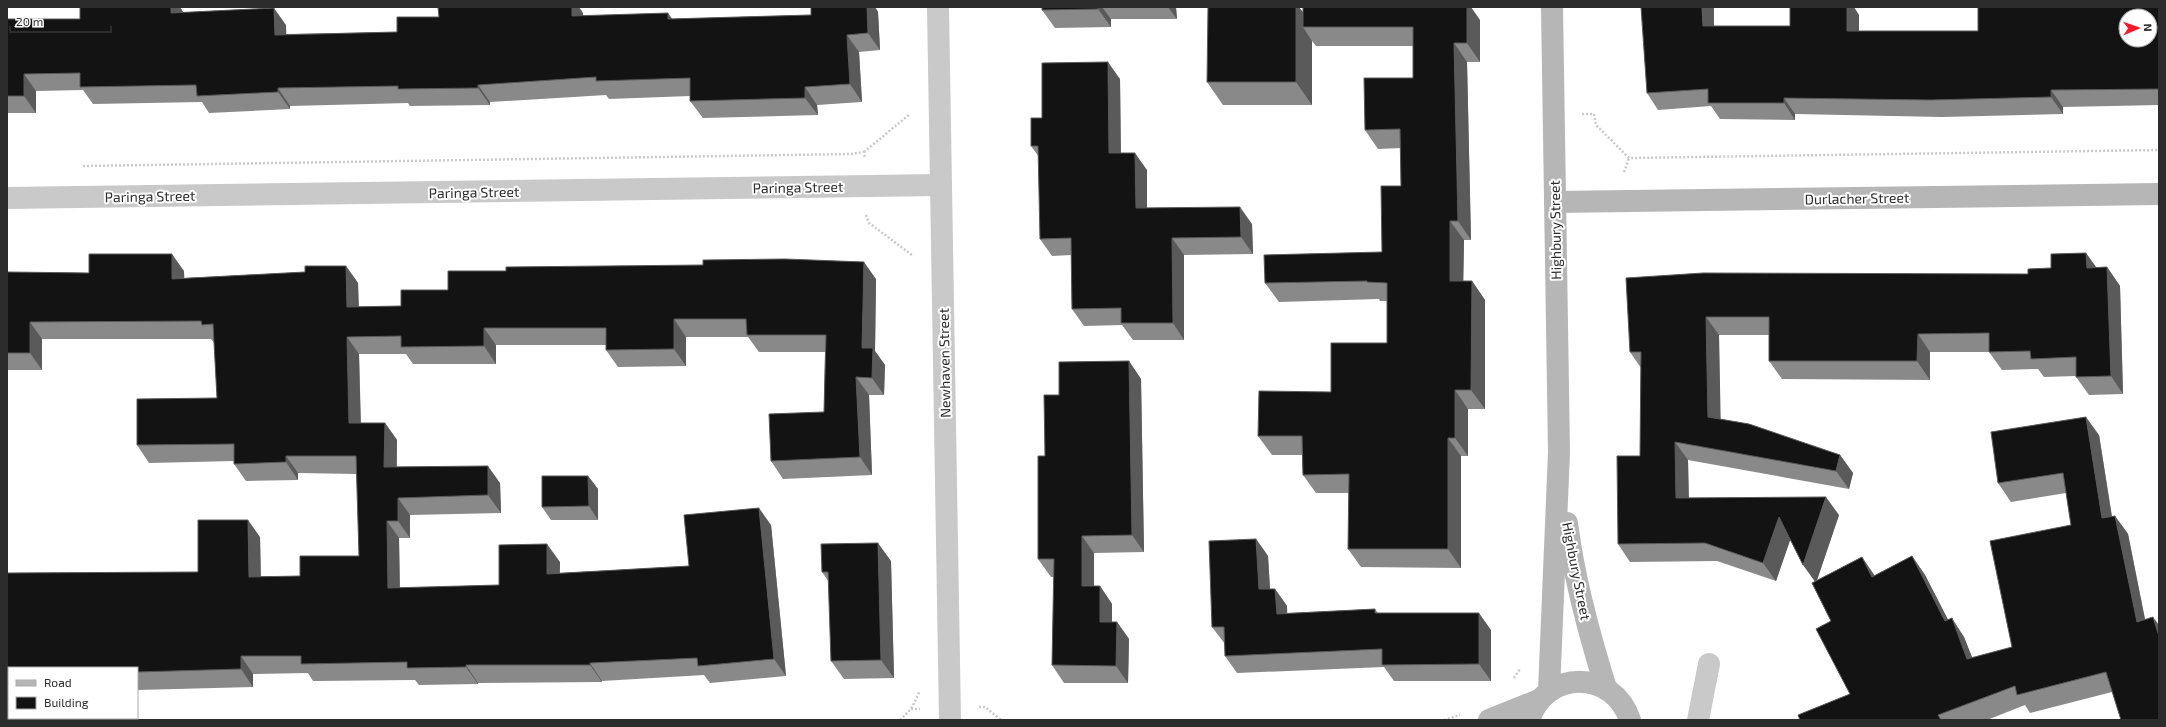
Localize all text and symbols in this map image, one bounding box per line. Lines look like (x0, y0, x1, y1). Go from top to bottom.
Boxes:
scale bar (10, 8, 111, 34)
north arrow (2118, 8, 2158, 48)
text: 20 m (16, 14, 43, 28)
text: N (2142, 23, 2155, 32)
street label: Paringa Street (753, 178, 843, 196)
street label: Highbury Street (1546, 180, 1564, 280)
street label: Paringa Street (429, 183, 519, 201)
street label: Paringa Street (105, 187, 195, 205)
street label: Durlacher Street (1805, 189, 1909, 207)
street label: Newhaven Street (935, 308, 953, 418)
street label: Highbury Street (1559, 521, 1595, 621)
legend (8, 667, 138, 719)
text: Road (44, 675, 72, 689)
text: Building (44, 695, 89, 709)

